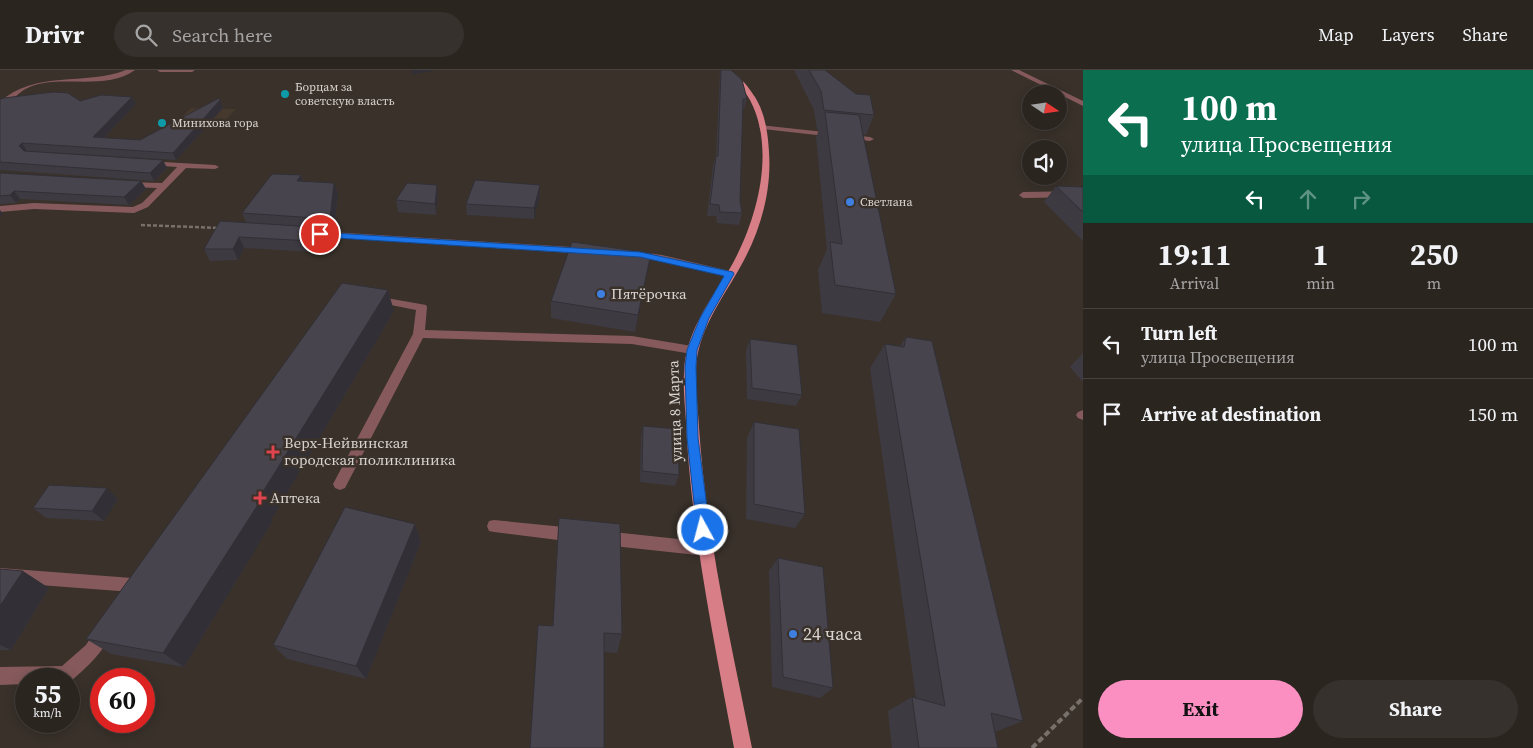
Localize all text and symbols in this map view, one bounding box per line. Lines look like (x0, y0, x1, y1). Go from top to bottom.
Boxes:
search box (114, 12, 464, 57)
text: Drivr (25, 18, 84, 51)
icon: search (132, 21, 160, 49)
text: Search here (172, 22, 273, 48)
text: Map (1318, 22, 1353, 47)
text: Layers (1381, 22, 1434, 47)
text: Share (1462, 22, 1508, 47)
place label: Борцам за советскую власть (295, 79, 395, 109)
text: 100 m (1181, 84, 1277, 132)
north arrow (1022, 85, 1068, 130)
map controls (1022, 85, 1067, 185)
marker: Борцам за советскую власть (279, 88, 291, 100)
icon: left (1098, 90, 1163, 155)
place label: Минихова гора (172, 115, 259, 131)
marker: Минихова гора (156, 117, 168, 129)
text: улица Просвещения (1181, 129, 1393, 159)
button: sound (1022, 140, 1067, 185)
icon: left (1241, 185, 1269, 213)
icon: ahead (1294, 185, 1322, 213)
icon: right (1347, 185, 1375, 213)
place label: Светлана (860, 194, 913, 210)
marker: Светлана (844, 196, 856, 208)
pin (299, 213, 341, 255)
icon: arrive (306, 220, 334, 248)
text: 19:11 (1158, 234, 1232, 275)
text: 1 (1312, 234, 1329, 275)
text: 250 (1410, 234, 1458, 275)
text: Arrival (1170, 272, 1219, 294)
text: min (1306, 272, 1335, 294)
text: m (1427, 272, 1441, 294)
place label: Пятёрочка (611, 283, 687, 304)
marker: Пятёрочка (595, 288, 607, 300)
text: Turn left (1141, 320, 1217, 346)
icon: left (1098, 330, 1126, 358)
text: 100 m (1468, 331, 1518, 357)
text: улица Просвещения (1141, 346, 1295, 368)
street label: улица 8 Марта (662, 360, 687, 462)
icon: arrive (1098, 400, 1126, 428)
text: Arrive at destination (1141, 401, 1321, 427)
text: 150 m (1468, 401, 1518, 427)
place label: Верх-Нейвинская городская поликлиника (284, 432, 456, 470)
marker: Верх-Нейвинская городская поликлиника (266, 445, 280, 459)
place label: Аптека (270, 487, 321, 508)
marker: Аптека (254, 492, 266, 504)
position arrow (676, 503, 728, 555)
place label: 24 часа (803, 621, 863, 646)
marker: 24 часа (787, 628, 799, 640)
speed limit sign: 60 (90, 668, 155, 733)
text: 55 (34, 677, 61, 711)
button: Exit (1098, 680, 1303, 738)
button: Share (1313, 680, 1518, 738)
text: km/h (33, 705, 62, 721)

